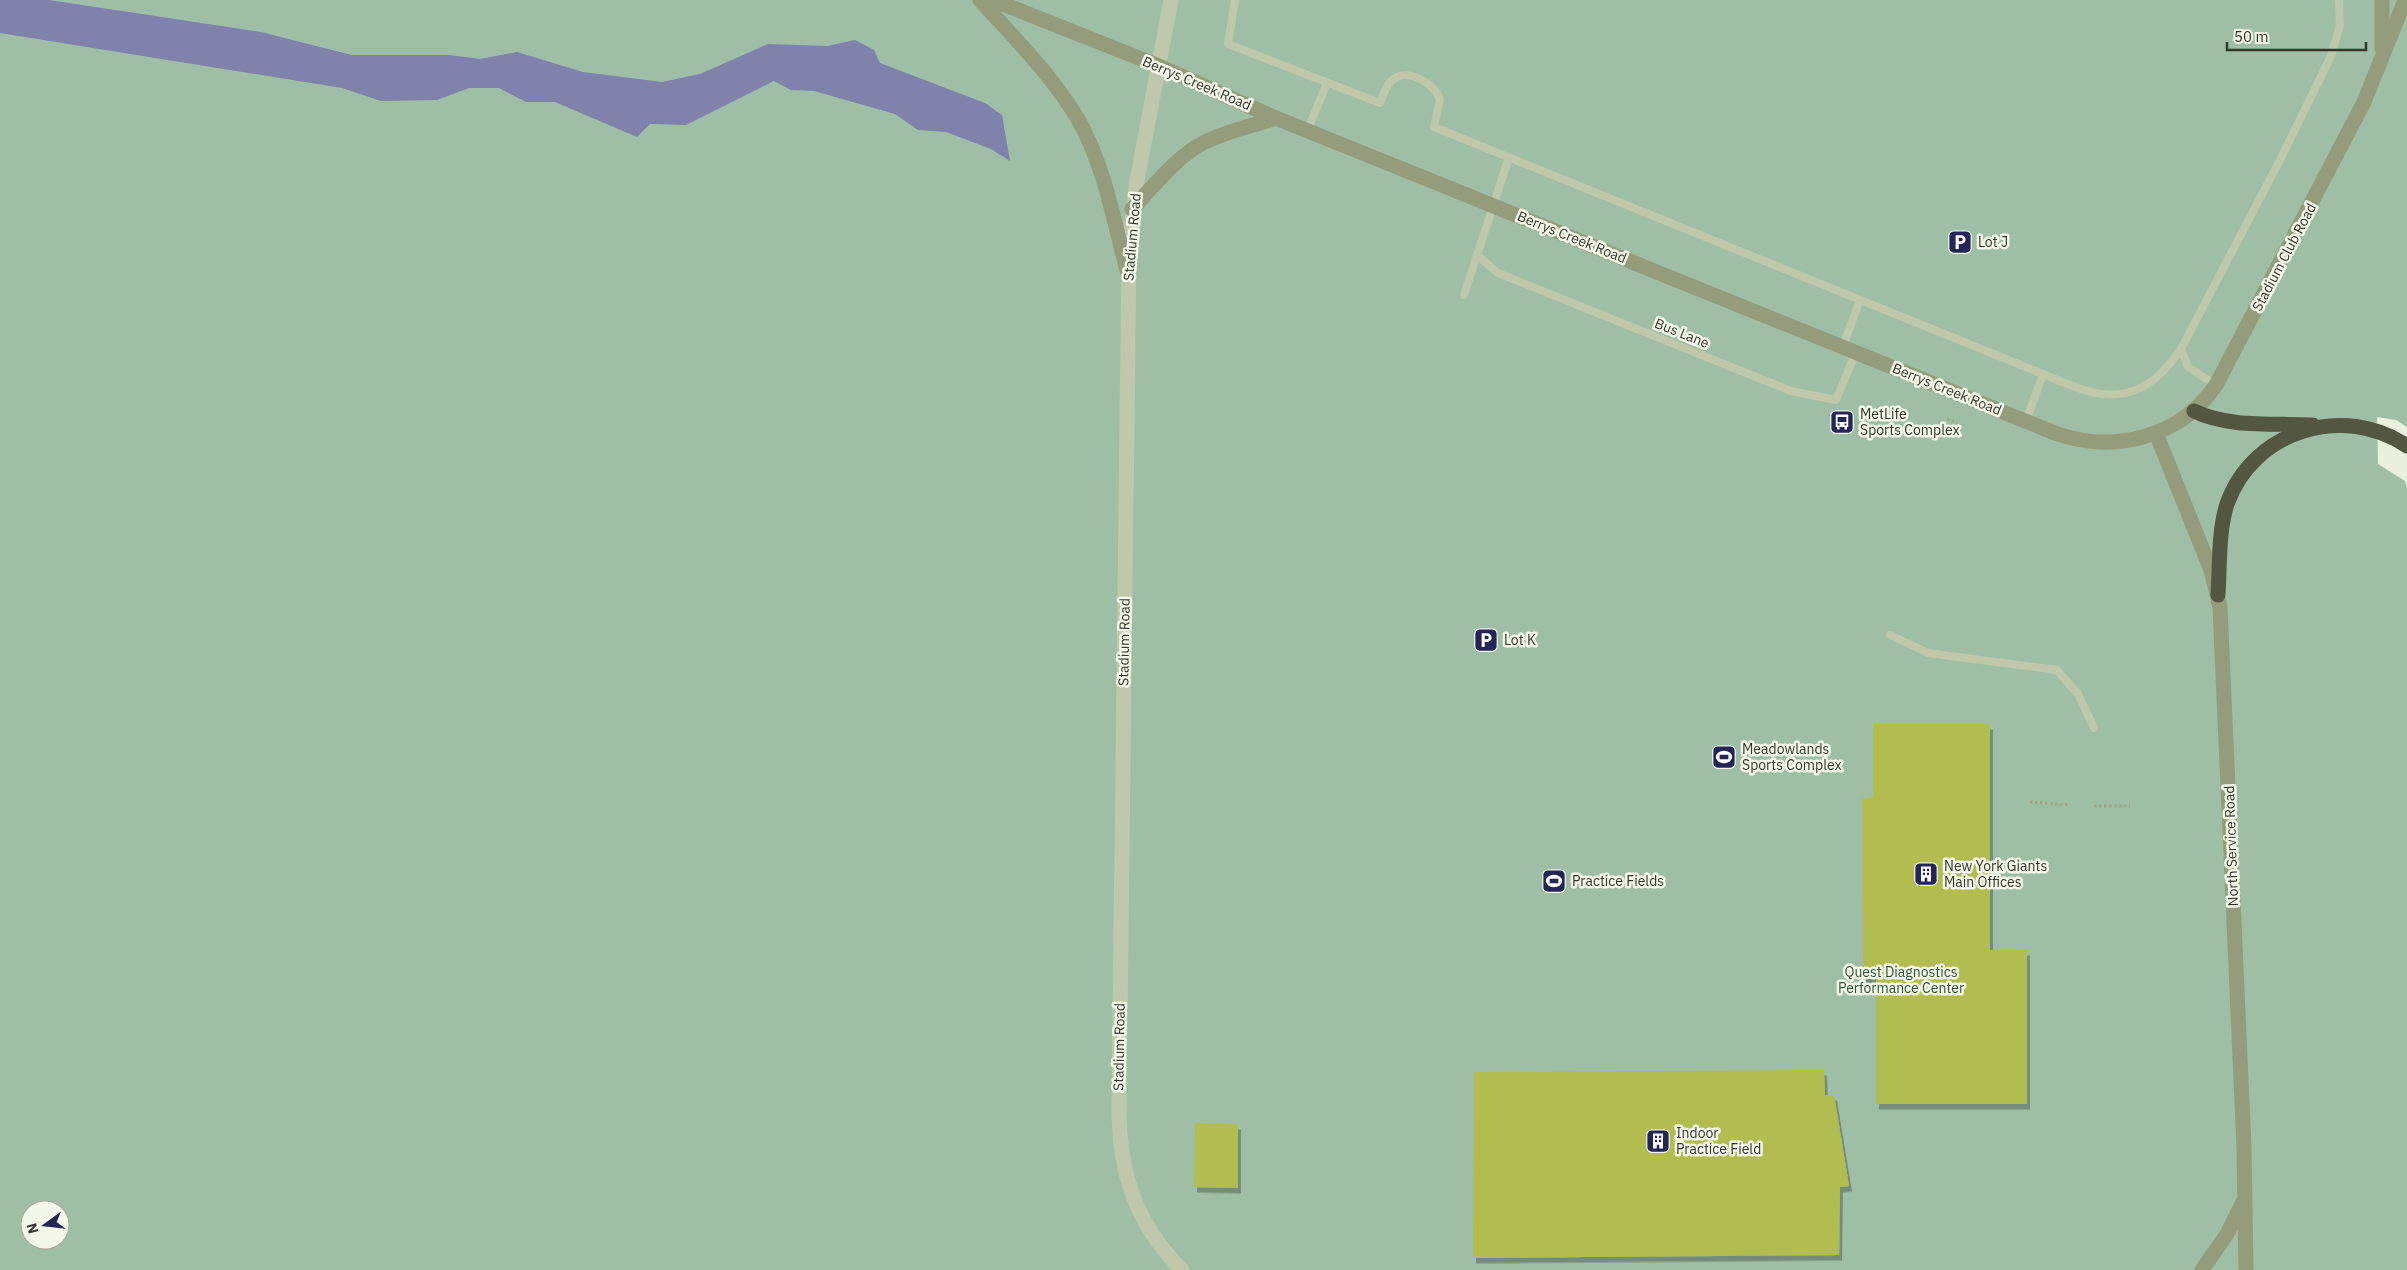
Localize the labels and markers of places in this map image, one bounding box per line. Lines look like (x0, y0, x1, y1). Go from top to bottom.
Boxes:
parking icon: Lot J (1947, 229, 1973, 255)
place label: Lot J (1978, 233, 2008, 251)
place label: MetLife Sports Complex (1860, 405, 1960, 439)
bus stop icon: MetLife Sports Complex (1829, 409, 1855, 435)
parking icon: Lot K (1473, 627, 1499, 653)
place label: Lot K (1504, 631, 1536, 649)
place label: Meadowlands Sports Complex (1742, 740, 1842, 774)
sports icon: Meadowlands Sports Complex (1711, 744, 1737, 770)
place label: New York Giants Main Offices (1944, 857, 2047, 891)
building icon: New York Giants Main Offices (1913, 861, 1939, 887)
sports icon: Practice Fields (1541, 868, 1567, 894)
place label: Practice Fields (1572, 872, 1664, 890)
place label: Indoor Practice Field (1676, 1124, 1761, 1158)
building icon: Indoor Practice Field (1645, 1128, 1671, 1154)

